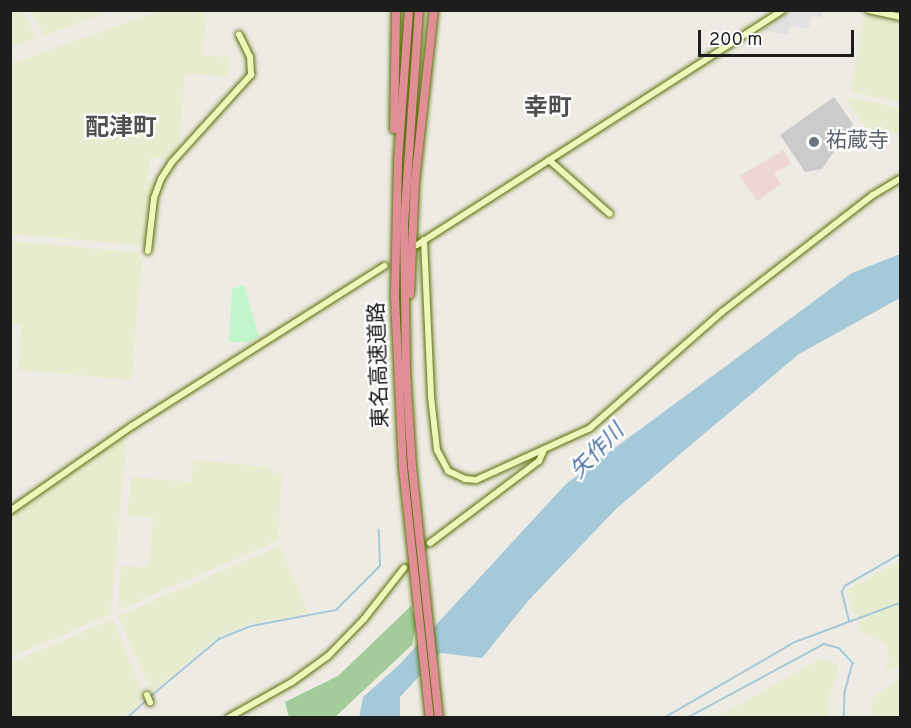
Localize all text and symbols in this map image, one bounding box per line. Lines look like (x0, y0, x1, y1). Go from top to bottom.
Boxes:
scale bar (701, 18, 857, 56)
text: 200 m (709, 29, 762, 52)
district label: 幸町 (524, 96, 572, 124)
district label: 配津町 (85, 116, 157, 144)
place label: 祐蔵寺 (826, 129, 889, 155)
marker: 祐蔵寺 (807, 135, 821, 149)
street label: 東名高速道路 (365, 302, 395, 428)
water label: 矢作川 (566, 419, 630, 485)

